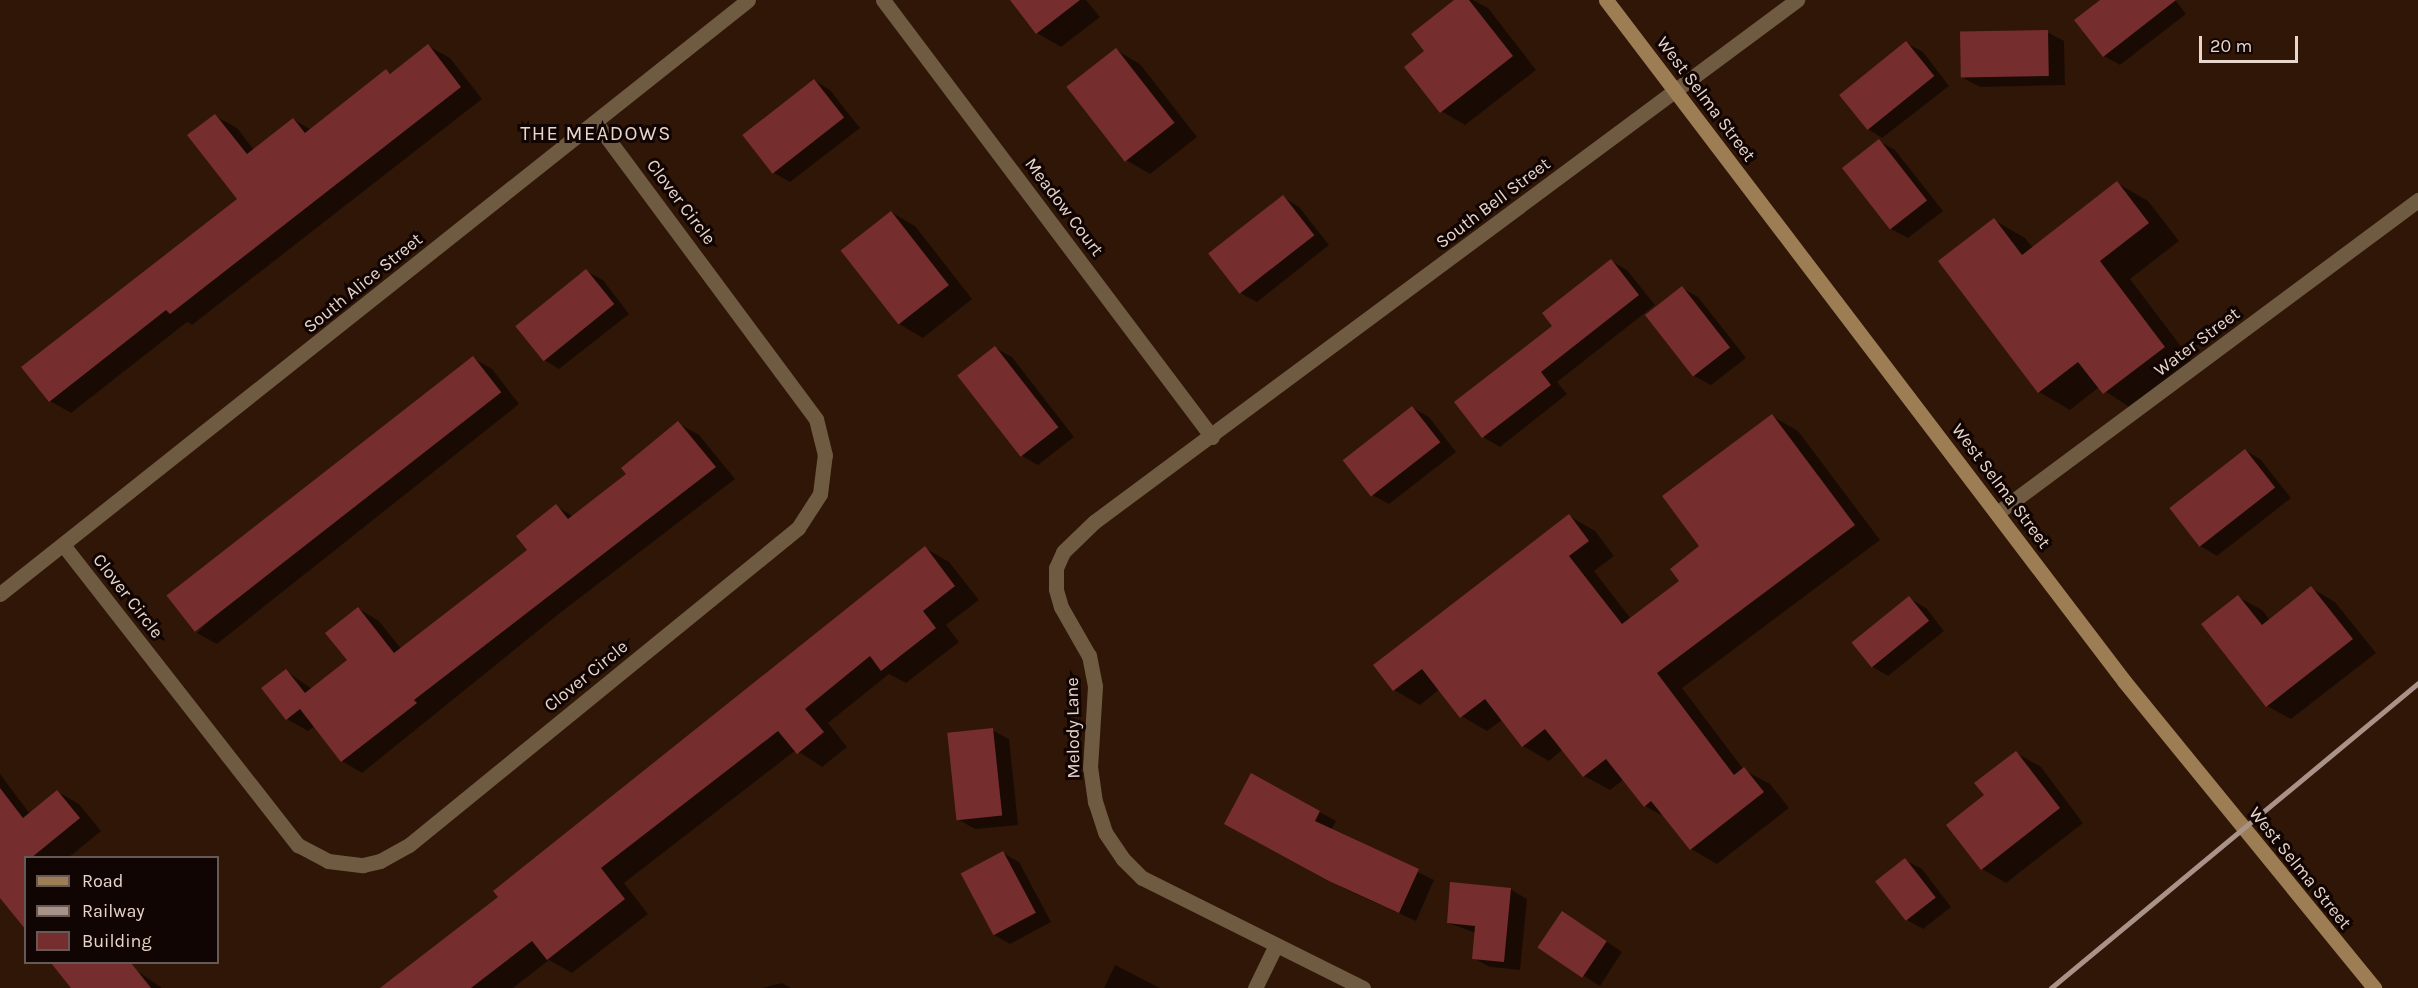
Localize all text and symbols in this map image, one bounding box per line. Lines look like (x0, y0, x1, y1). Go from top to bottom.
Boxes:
scale bar (2202, 24, 2301, 62)
street label: West Selma Street (1652, 32, 1760, 166)
text: 20 m (2210, 35, 2252, 57)
district label: THE MEADOWS (520, 121, 672, 145)
street label: South Bell Street (1432, 153, 1554, 253)
street label: Meadow Court (1020, 154, 1108, 260)
street label: Clover Circle (642, 155, 720, 249)
street label: South Alice Street (299, 229, 427, 337)
street label: Water Street (2150, 303, 2244, 381)
street label: West Selma Street (1947, 419, 2055, 553)
street label: Clover Circle (88, 549, 168, 643)
street label: Clover Circle (540, 636, 632, 716)
street label: Melody Lane (1061, 677, 1085, 779)
street label: West Selma Street (2244, 803, 2356, 933)
legend (24, 856, 219, 964)
text: Road (82, 870, 123, 892)
text: Railway (82, 900, 145, 922)
text: Building (82, 930, 152, 952)

